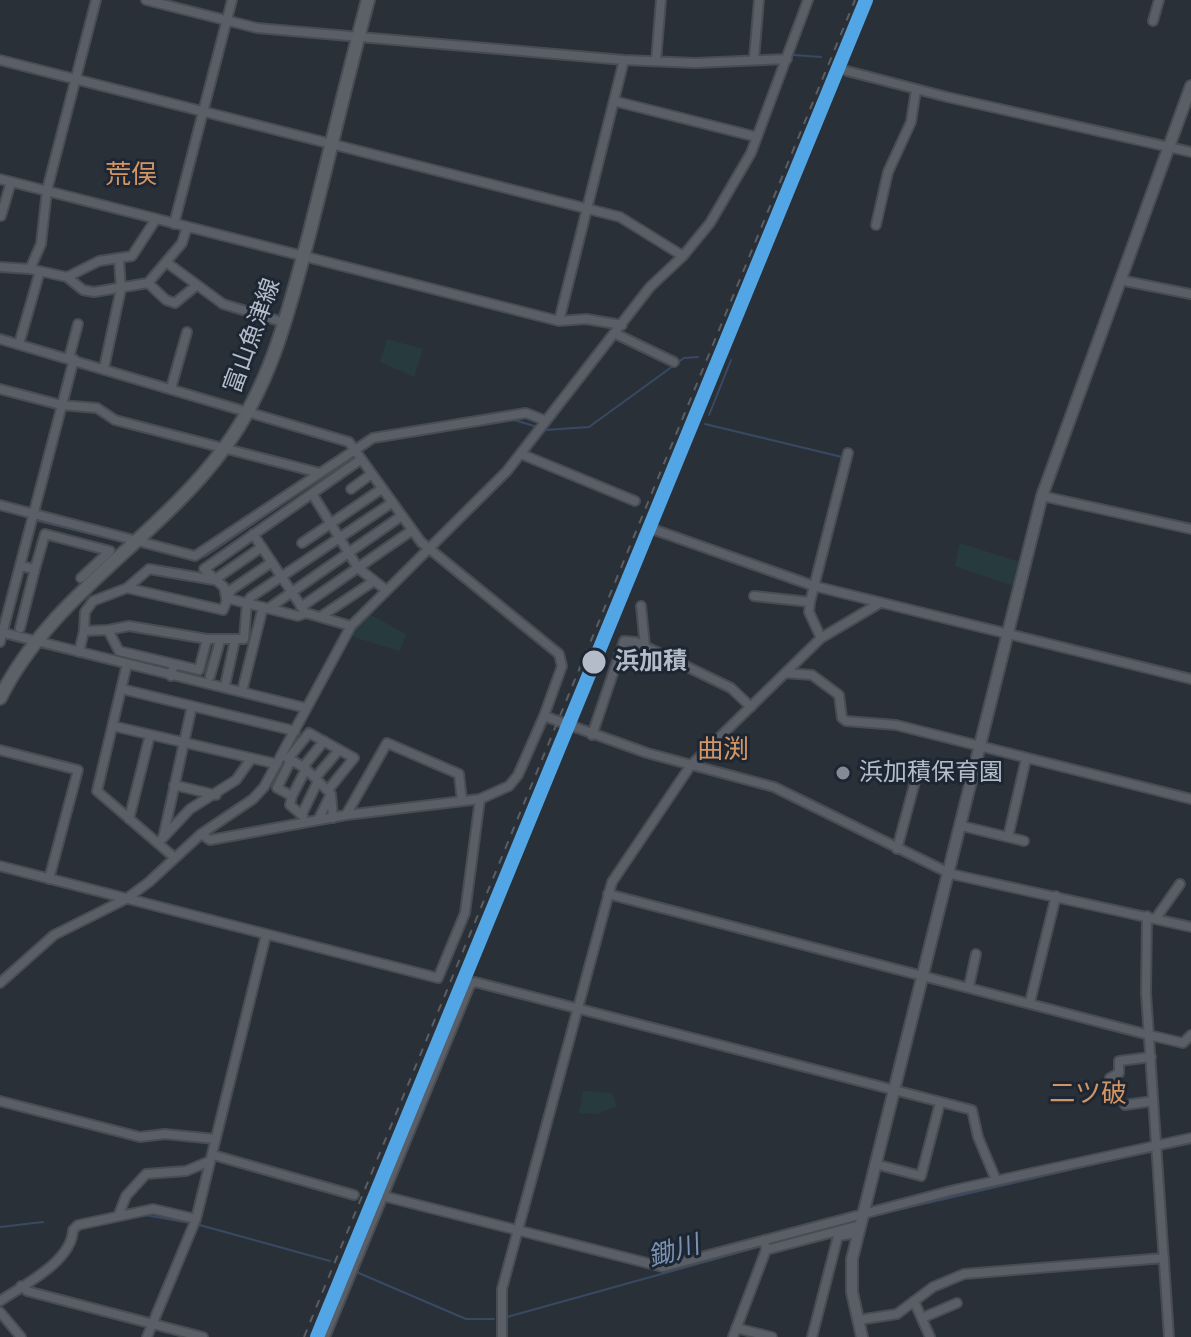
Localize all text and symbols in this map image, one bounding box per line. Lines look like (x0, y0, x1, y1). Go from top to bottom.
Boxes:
district label: 荒俣 (105, 160, 157, 192)
street label: 富山魚津線 (219, 275, 287, 397)
marker: 浜加積 (580, 648, 608, 676)
place label: 浜加積 (615, 648, 687, 676)
district label: 曲渕 (697, 735, 749, 767)
place label: 浜加積保育園 (859, 759, 1003, 787)
marker: 浜加積保育園 (834, 764, 852, 782)
district label: 二ツ破 (1049, 1079, 1127, 1111)
water label: 鋤川 (645, 1230, 703, 1274)

